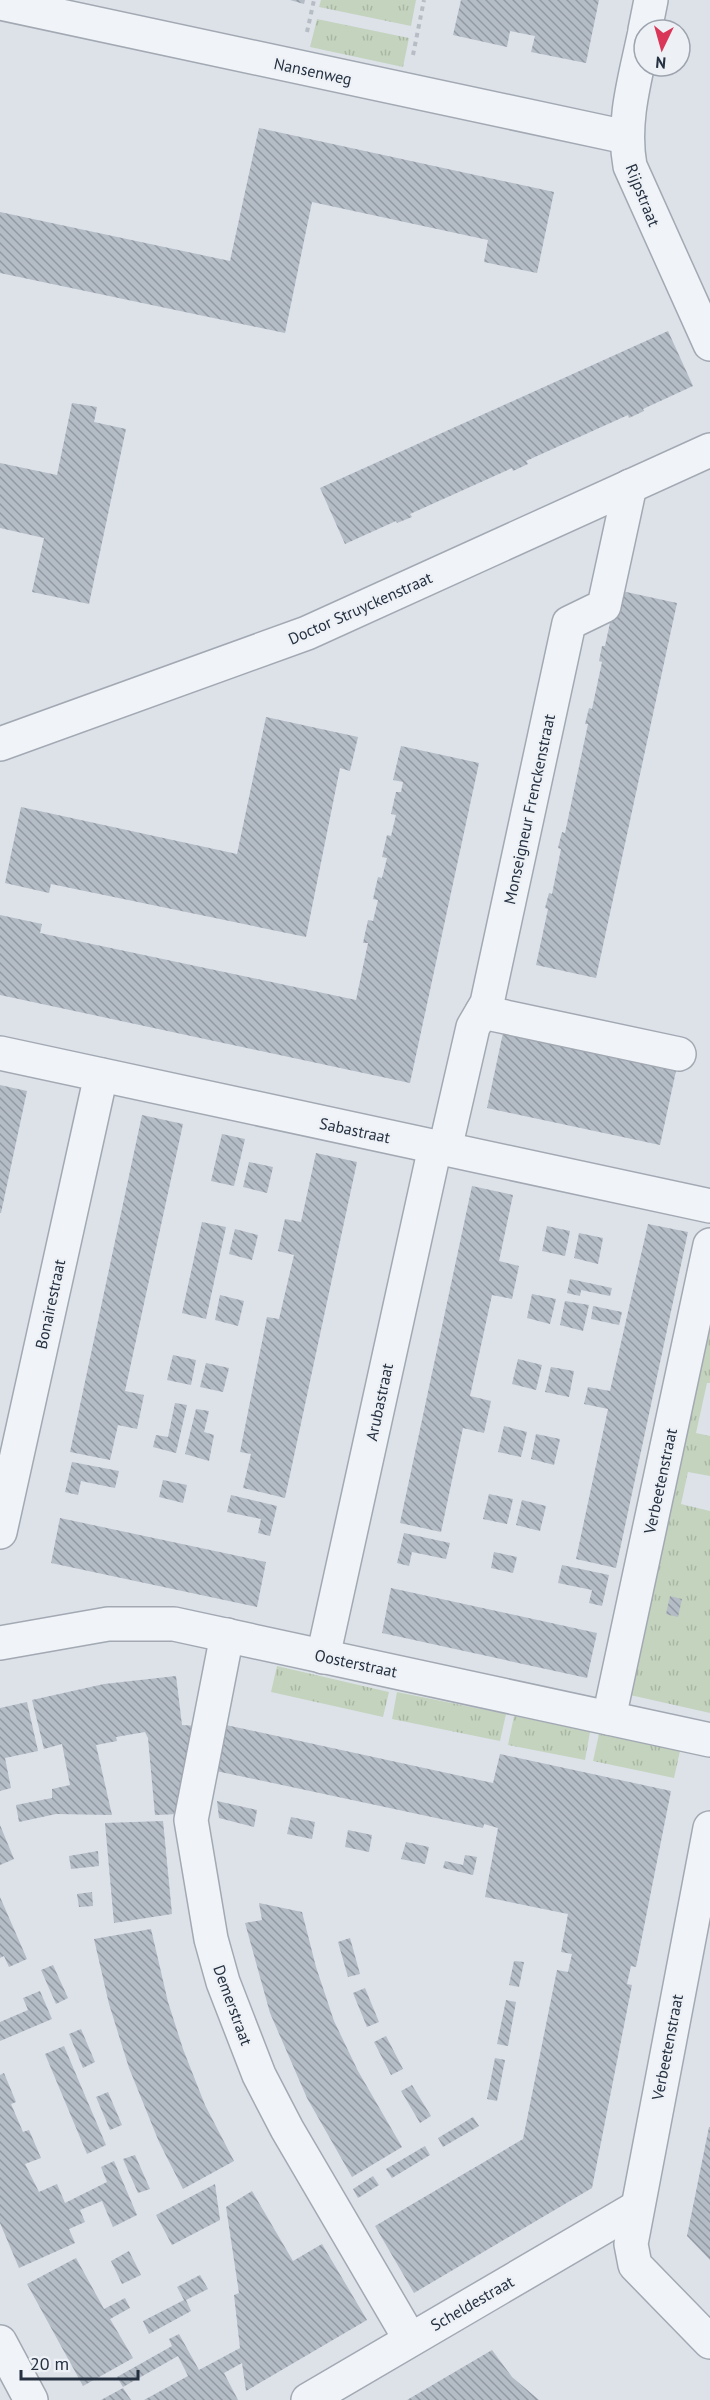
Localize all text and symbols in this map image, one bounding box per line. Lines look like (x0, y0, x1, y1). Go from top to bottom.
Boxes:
north arrow (632, 18, 692, 78)
street label: Nansenweg (272, 53, 354, 89)
text: N (655, 53, 667, 73)
street label: Rijpstraat (621, 161, 665, 230)
street label: Doctor Struyckenstraat (285, 567, 436, 649)
street label: Monseigneur Frenckenstraat (499, 711, 559, 906)
street label: Sabastraat (318, 1113, 393, 1147)
street label: Bonairestraat (31, 1257, 69, 1351)
street label: Arubastraat (361, 1361, 397, 1443)
street label: Verbeetenstraat (639, 1426, 681, 1537)
street label: Oosterstraat (313, 1644, 400, 1682)
street label: Demerstraat (209, 1962, 257, 2048)
street label: Verbeetenstraat (647, 1992, 687, 2103)
street label: Scheldestraat (427, 2271, 518, 2335)
scale bar (21, 2343, 138, 2381)
text: 20 m (30, 2352, 69, 2375)

